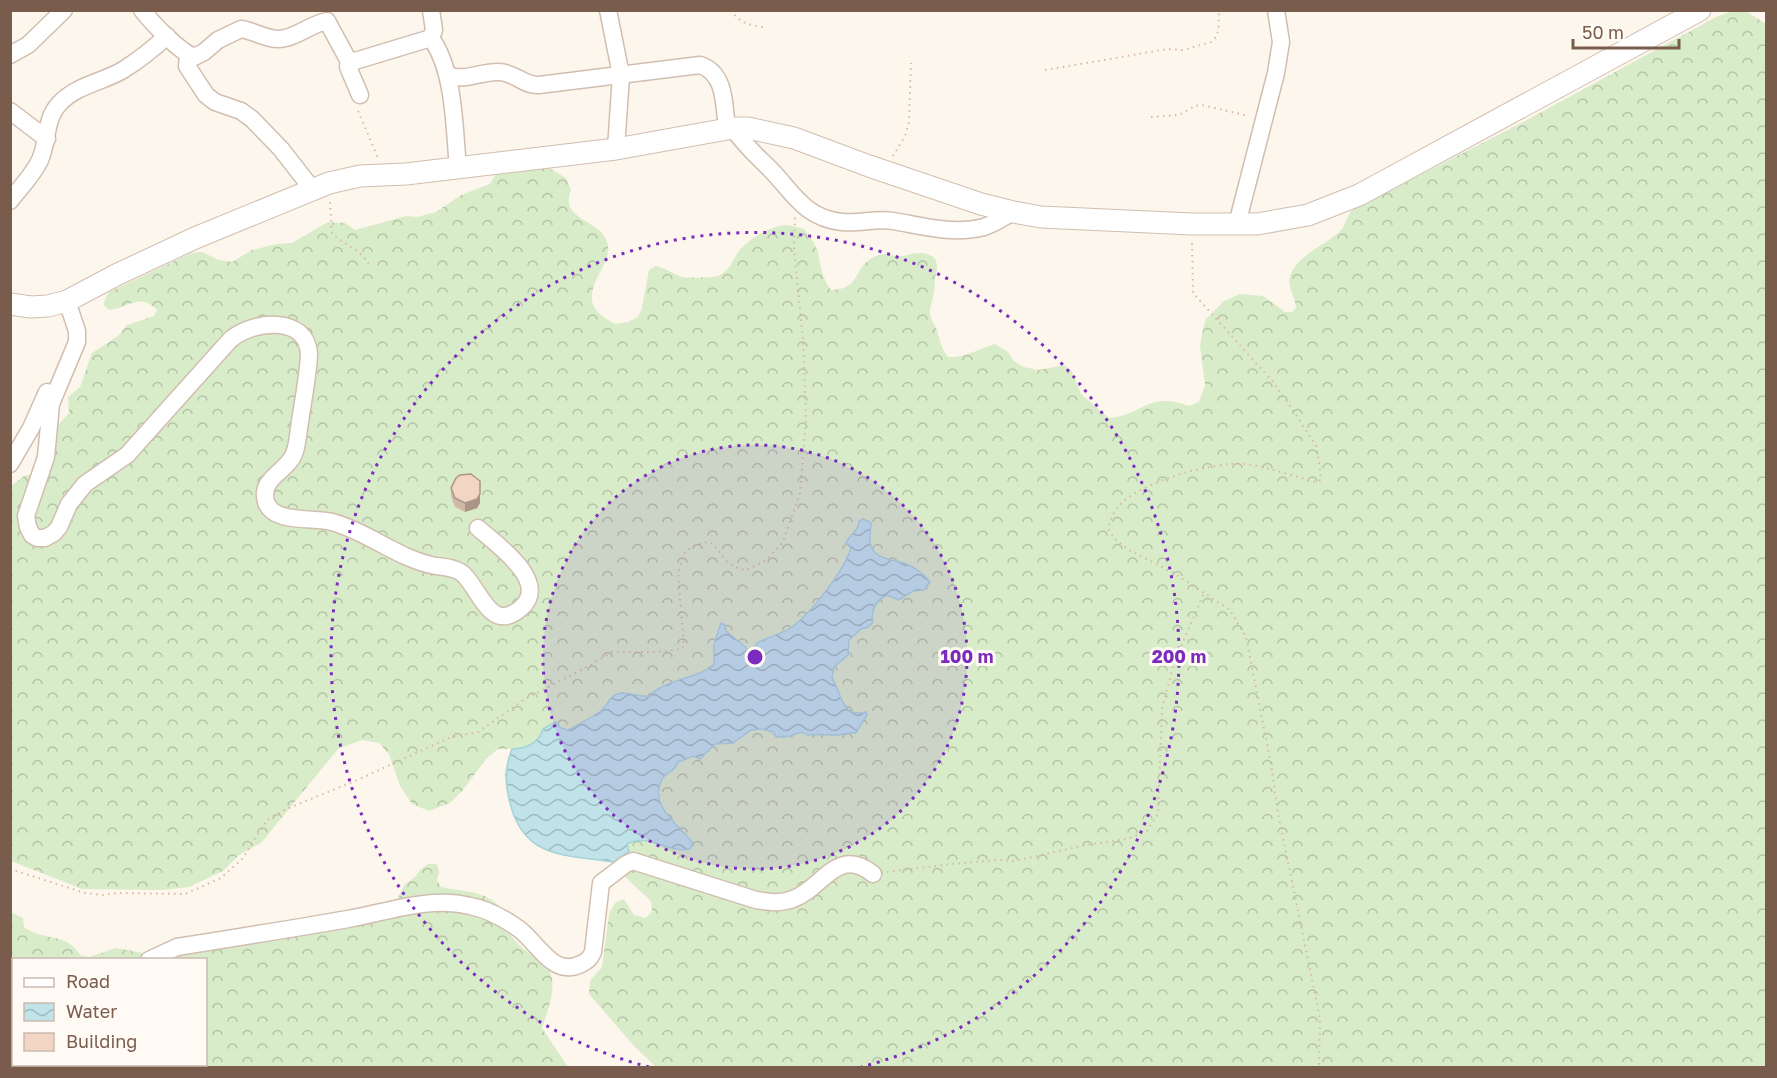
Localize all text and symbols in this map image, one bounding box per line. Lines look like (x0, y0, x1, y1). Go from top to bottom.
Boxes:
scale bar (1573, 12, 1680, 50)
text: 50 m (1582, 21, 1624, 43)
text: 100 m (941, 645, 993, 667)
text: 200 m (1152, 645, 1206, 667)
centre of rings (745, 647, 765, 667)
legend (12, 958, 207, 1066)
text: Road (66, 970, 110, 992)
text: Water (66, 1000, 117, 1022)
text: Building (66, 1030, 137, 1052)

